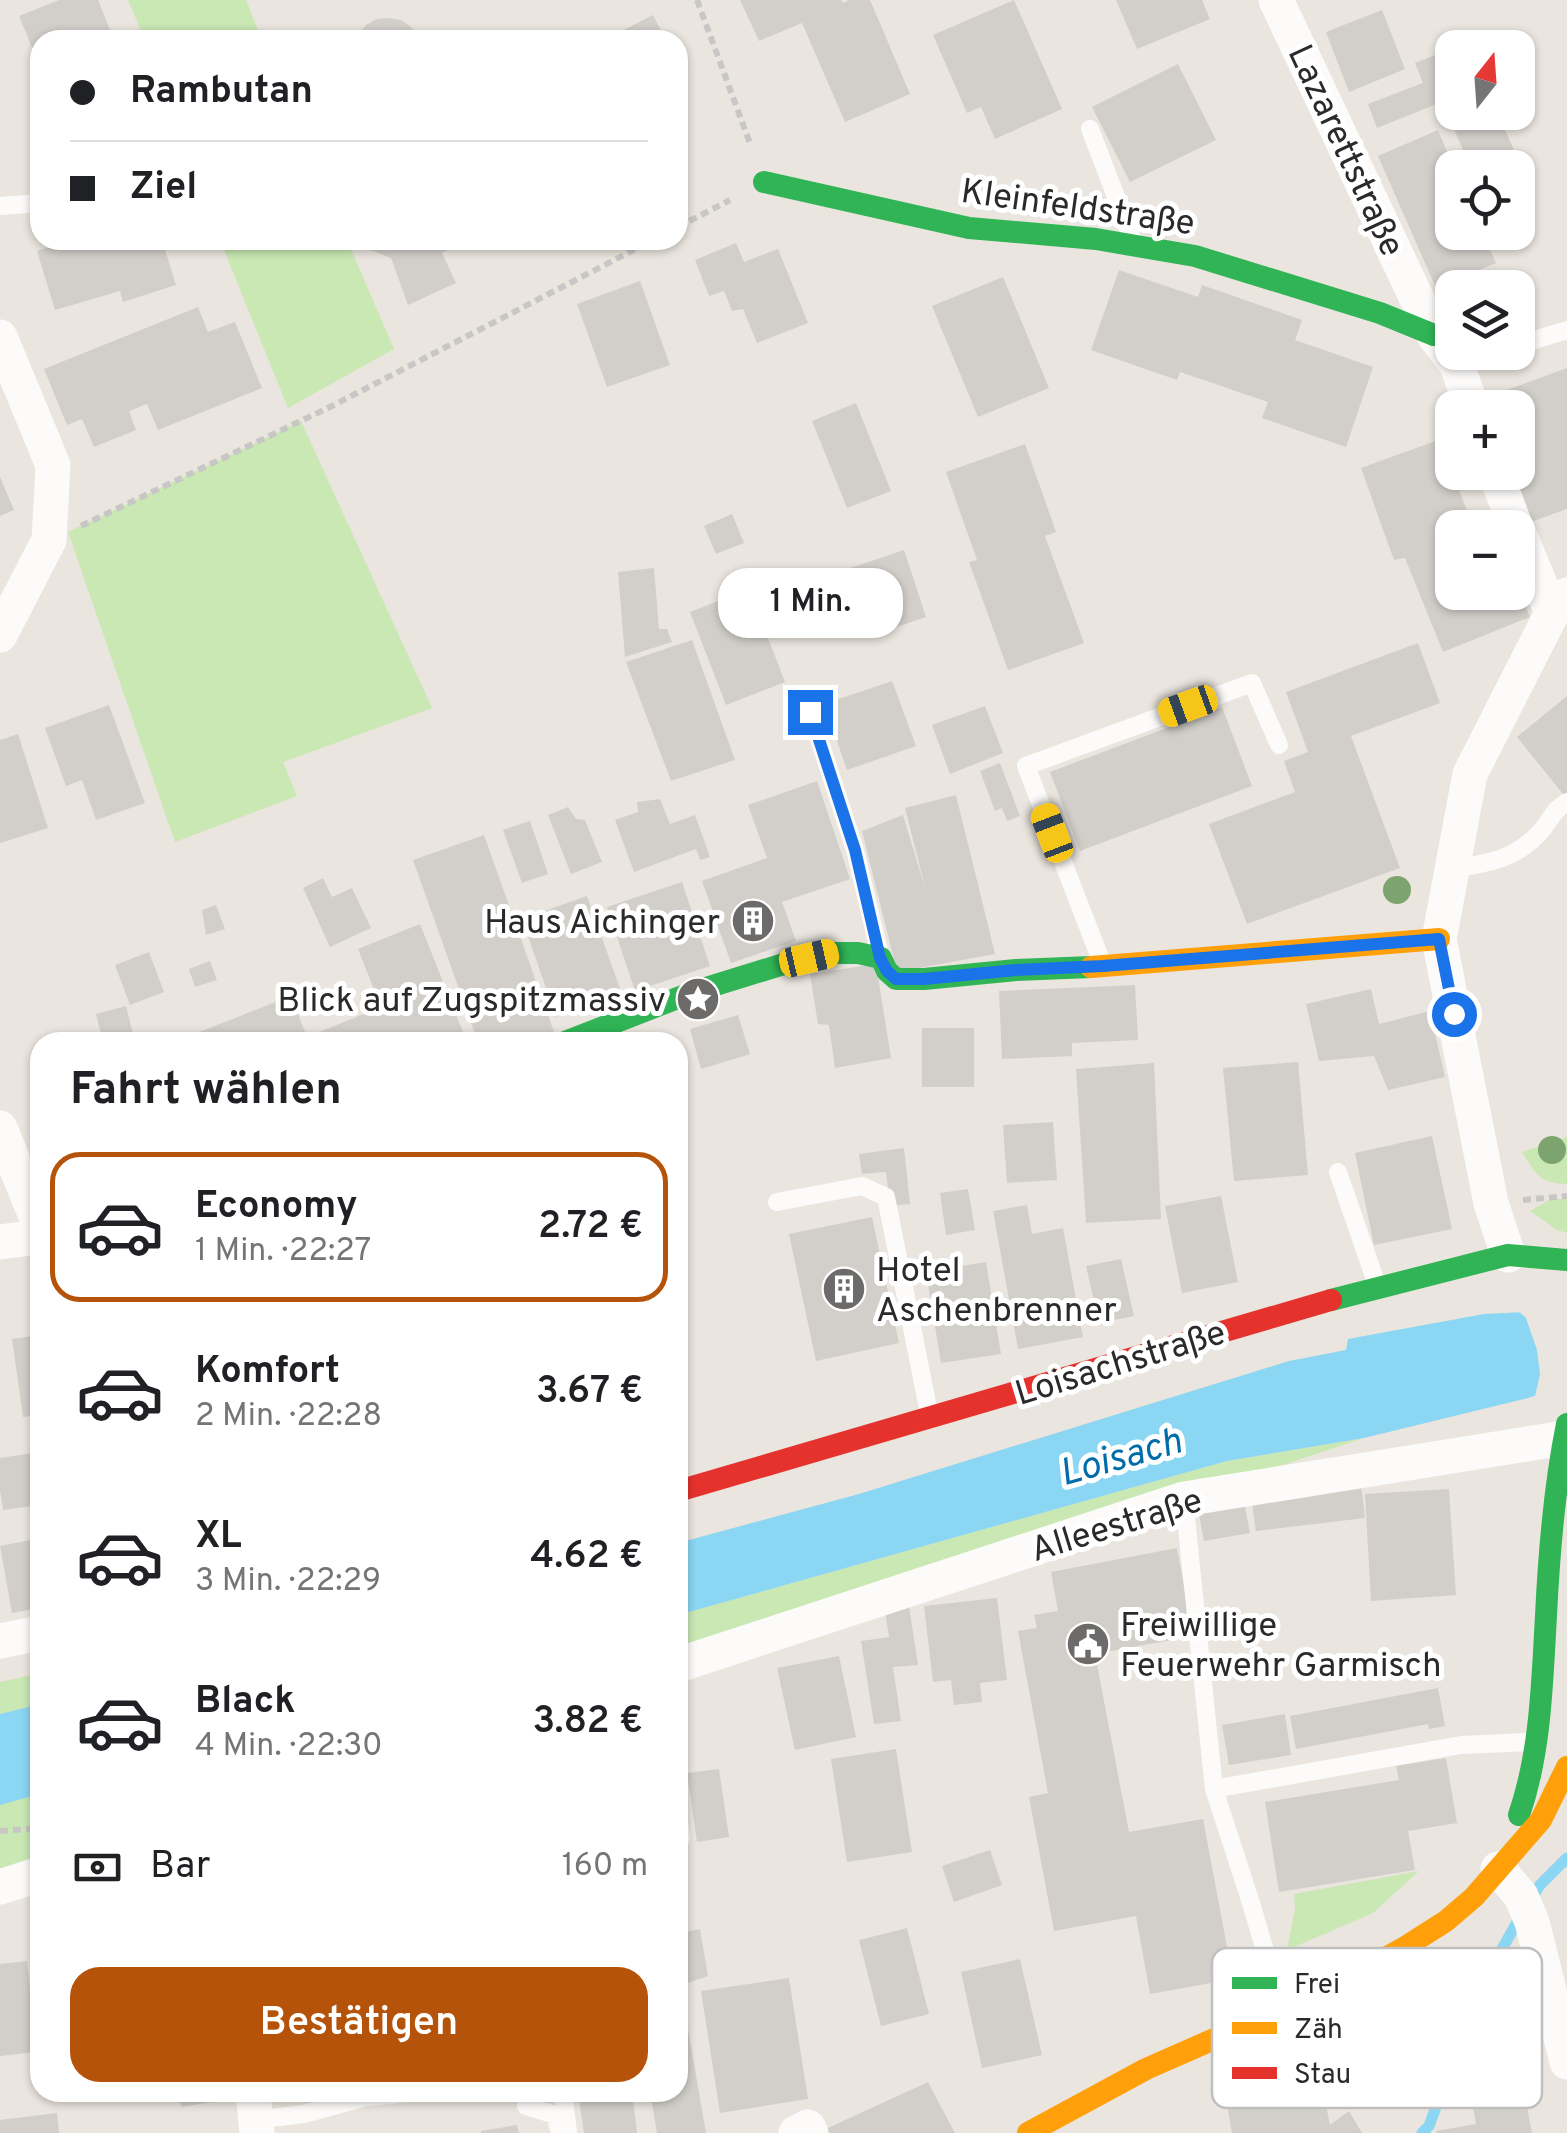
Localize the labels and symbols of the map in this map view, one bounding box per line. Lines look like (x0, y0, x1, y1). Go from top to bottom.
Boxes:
north arrow (1435, 30, 1535, 130)
street label: Lazarettstraße (1276, 38, 1413, 264)
street label: Kleinfeldstraße (958, 171, 1197, 247)
callout: 1 Min. (718, 567, 902, 637)
car (1155, 682, 1221, 730)
route end (788, 690, 833, 735)
car (1027, 800, 1077, 866)
building icon: Haus Aichinger (730, 898, 776, 944)
place label: Haus Aichinger (484, 902, 720, 946)
car (776, 937, 842, 979)
place icon: Blick auf Zugspitzmassiv (675, 976, 721, 1022)
place label: Blick auf Zugspitzmassiv (277, 980, 666, 1024)
route start (1432, 992, 1477, 1037)
place label: Hotel Aschenbrenner (876, 1250, 1117, 1334)
building icon: Hotel Aschenbrenner (821, 1266, 867, 1312)
street label: Loisachstraße (1010, 1312, 1231, 1418)
water label: Loisach (1054, 1418, 1188, 1500)
street label: Alleestraße (1026, 1480, 1208, 1574)
place label: Freiwillige Feuerwehr Garmisch (1120, 1605, 1442, 1689)
public building icon: Freiwillige Feuerwehr Garmisch (1065, 1621, 1111, 1667)
legend (1212, 1948, 1542, 2108)
text: Frei (1294, 1968, 1340, 2004)
text: Zäh (1294, 2013, 1343, 2049)
text: Stau (1294, 2058, 1351, 2094)

